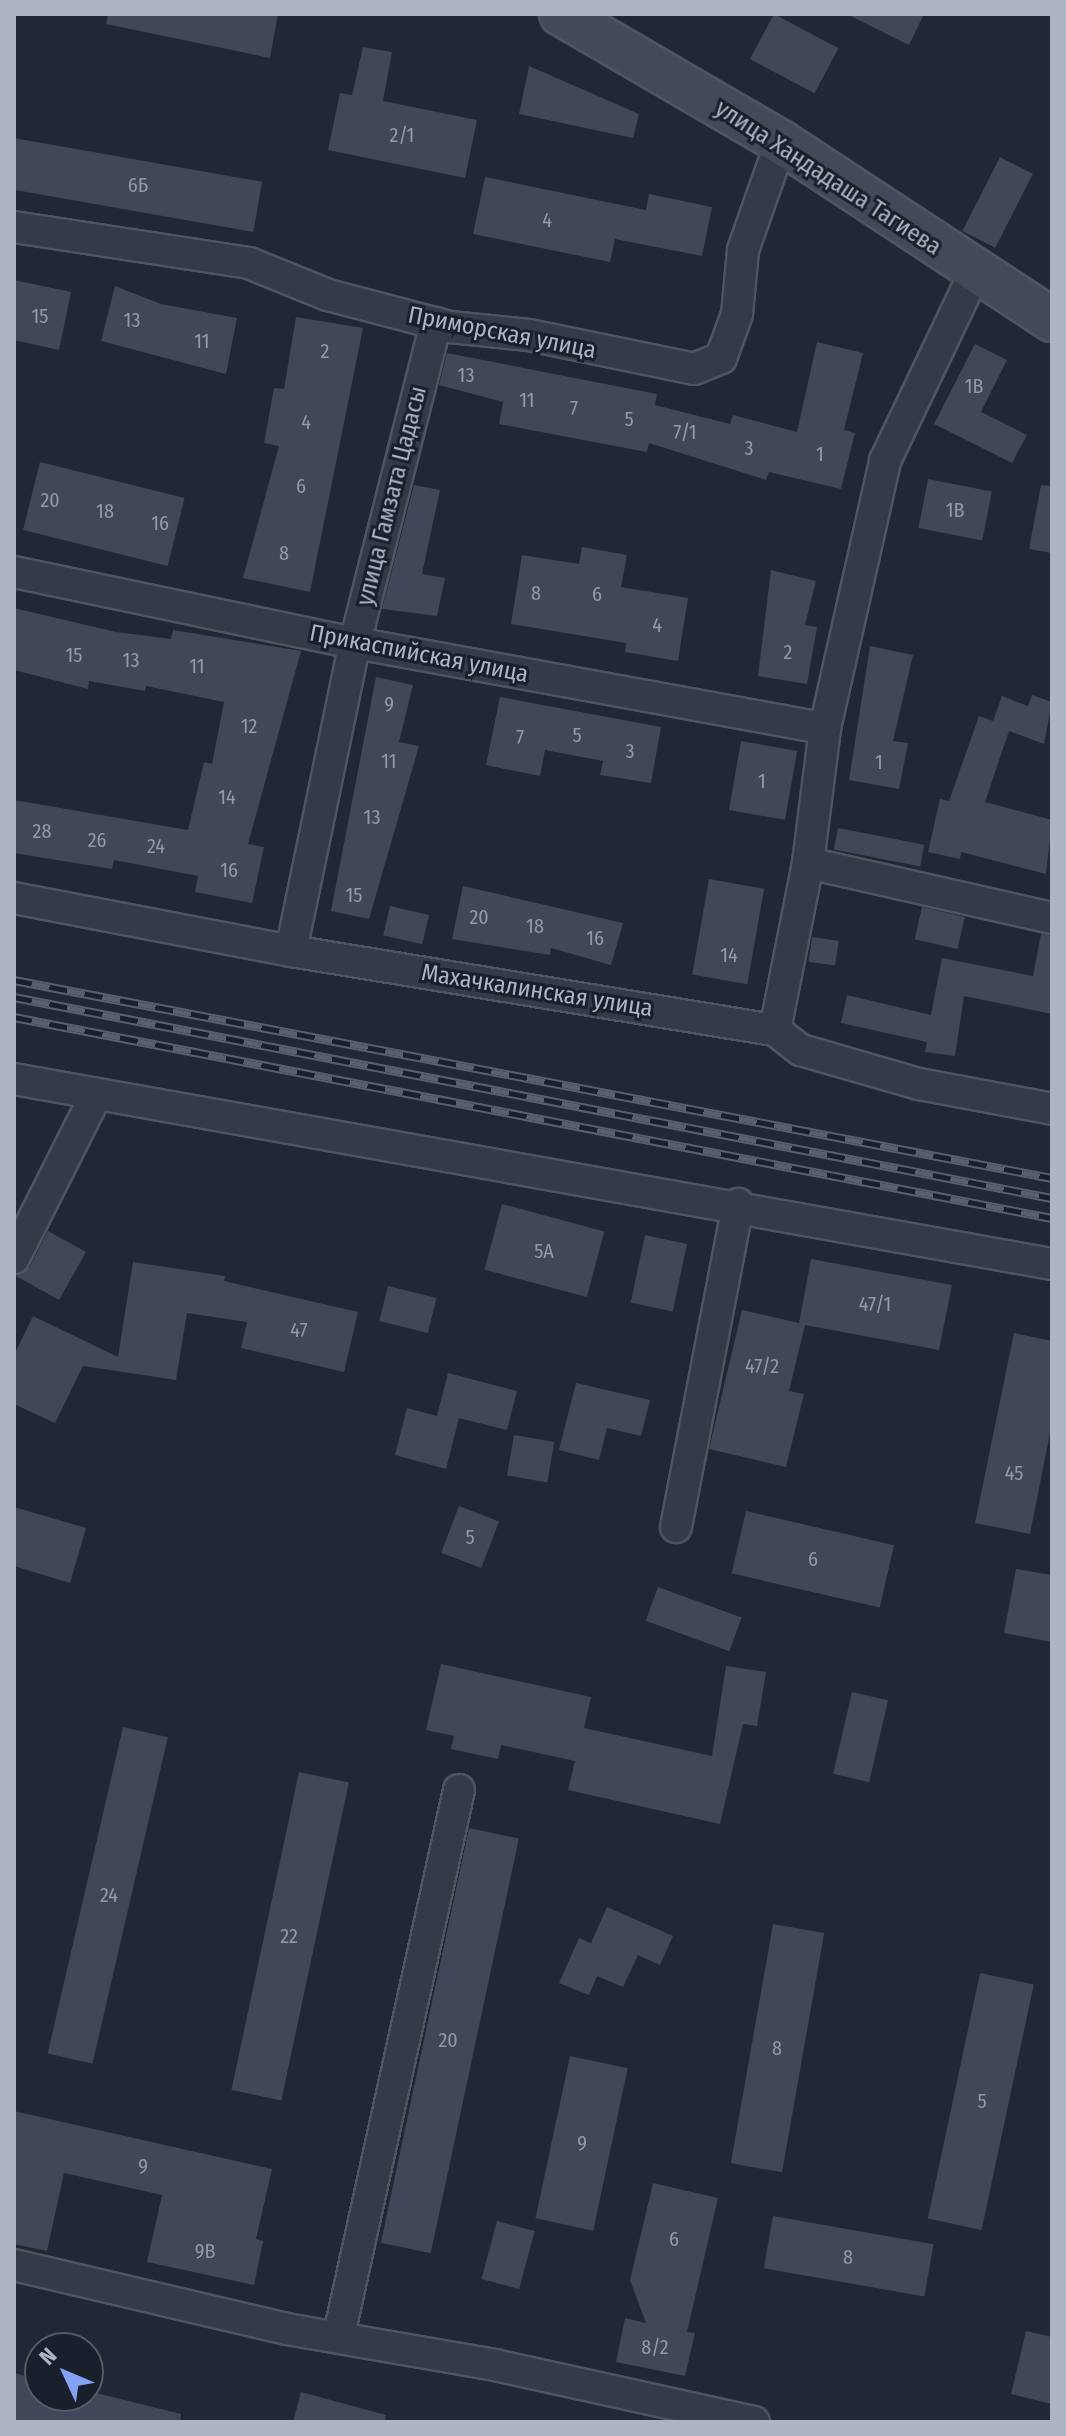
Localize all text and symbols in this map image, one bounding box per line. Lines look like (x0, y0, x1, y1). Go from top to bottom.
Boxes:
street label: улица Хандадаша Тагиева (710, 94, 946, 262)
house number: 2/1 (390, 123, 414, 147)
house number: 6Б (128, 173, 148, 197)
house number: 4 (542, 208, 552, 232)
street label: Приморская улица (406, 301, 598, 365)
house number: 15 (32, 304, 48, 328)
house number: 13 (124, 308, 140, 332)
house number: 11 (194, 329, 210, 353)
house number: 2 (321, 339, 329, 363)
house number: 13 (458, 363, 474, 387)
house number: 1В (965, 374, 983, 398)
street label: улица Гамзата Цадасы (351, 383, 433, 609)
house number: 11 (519, 388, 535, 412)
house number: 7 (570, 396, 578, 420)
house number: 5 (624, 407, 634, 431)
house number: 4 (301, 410, 311, 434)
house number: 7/1 (673, 420, 697, 444)
house number: 3 (744, 436, 754, 460)
house number: 1 (816, 442, 824, 466)
house number: 6 (296, 474, 306, 498)
house number: 20 (40, 488, 60, 512)
house number: 1В (946, 498, 964, 522)
house number: 18 (96, 499, 114, 523)
house number: 16 (151, 511, 169, 535)
house number: 8 (279, 541, 289, 565)
house number: 8 (531, 581, 541, 605)
house number: 6 (592, 582, 602, 606)
house number: 4 (652, 613, 662, 637)
street label: Прикаспийская улица (307, 619, 531, 689)
house number: 2 (784, 640, 792, 664)
house number: 15 (66, 643, 82, 667)
house number: 13 (123, 648, 139, 672)
house number: 11 (189, 654, 205, 678)
house number: 9 (384, 692, 394, 716)
house number: 12 (241, 714, 257, 738)
house number: 5 (572, 723, 582, 747)
house number: 7 (516, 725, 524, 749)
house number: 3 (625, 739, 635, 763)
house number: 11 (381, 749, 397, 773)
house number: 1 (875, 750, 883, 774)
house number: 1 (758, 769, 766, 793)
house number: 14 (218, 785, 236, 809)
house number: 13 (364, 805, 380, 829)
house number: 28 (33, 819, 51, 843)
house number: 26 (88, 828, 106, 852)
house number: 24 (147, 834, 165, 858)
house number: 16 (220, 858, 238, 882)
house number: 15 (346, 883, 362, 907)
house number: 20 (469, 905, 489, 929)
house number: 18 (526, 914, 544, 938)
house number: 16 (586, 926, 604, 950)
house number: 14 (720, 943, 738, 967)
street label: Махачкалинская улица (419, 958, 655, 1024)
house number: 5А (534, 1239, 554, 1263)
house number: 47/1 (859, 1292, 891, 1316)
house number: 47 (290, 1318, 308, 1342)
house number: 47/2 (745, 1354, 779, 1378)
house number: 45 (1005, 1461, 1023, 1485)
house number: 5 (465, 1525, 475, 1549)
house number: 6 (808, 1547, 818, 1571)
house number: 24 (100, 1883, 118, 1907)
house number: 22 (280, 1924, 298, 1948)
house number: 20 (438, 2028, 458, 2052)
house number: 8 (772, 2036, 782, 2060)
house number: 5 (977, 2089, 987, 2113)
house number: 9 (577, 2131, 587, 2155)
house number: 9 (138, 2154, 148, 2178)
house number: 6 (669, 2227, 679, 2251)
house number: 9В (195, 2239, 215, 2263)
house number: 8 (843, 2245, 853, 2269)
north arrow (24, 2332, 104, 2412)
house number: 8/2 (641, 2335, 669, 2359)
text: N (34, 2342, 62, 2370)

